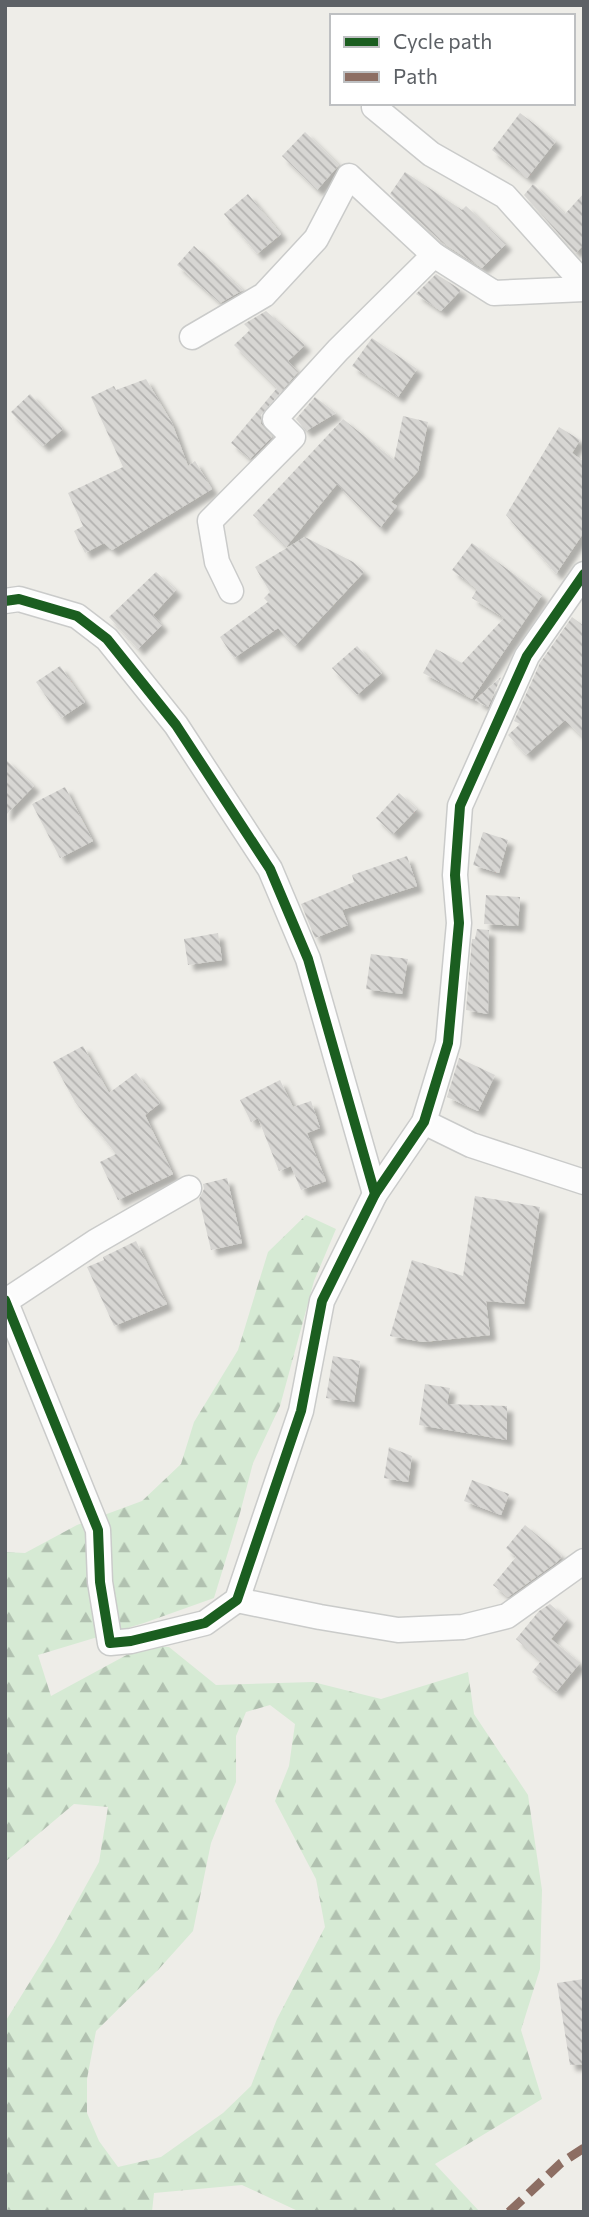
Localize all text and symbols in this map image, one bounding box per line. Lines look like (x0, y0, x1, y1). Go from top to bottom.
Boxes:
legend (330, 14, 575, 105)
text: Cycle path (393, 28, 492, 53)
text: Path (393, 63, 438, 88)

